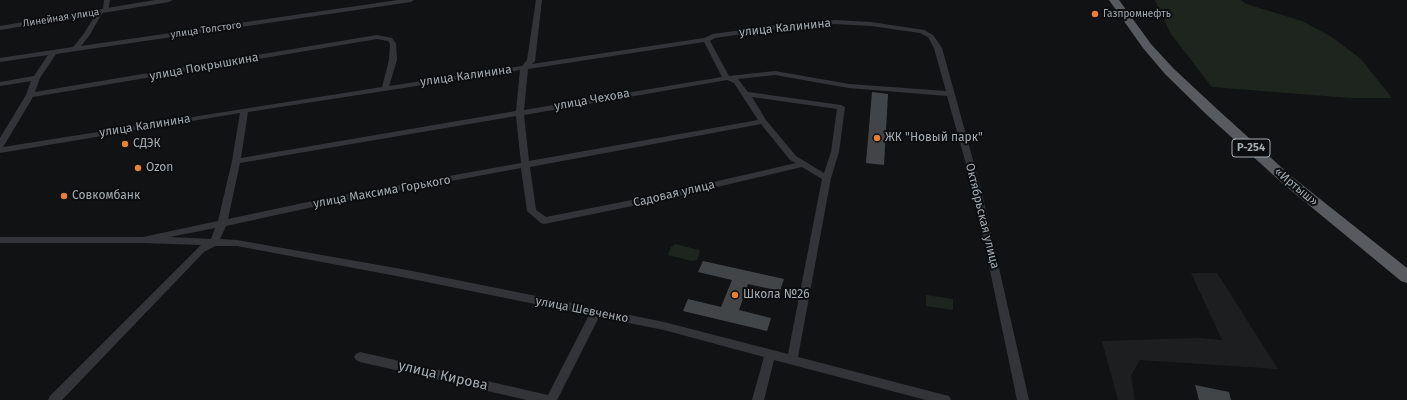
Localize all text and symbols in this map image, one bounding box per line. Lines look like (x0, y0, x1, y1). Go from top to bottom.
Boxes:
street label: Линейная улица (22, 6, 100, 30)
place label: Газпромнефть (1103, 8, 1171, 20)
marker: Газпромнефть (1090, 9, 1100, 19)
street label: улица Калинина (738, 16, 832, 40)
street label: улица Толстого (170, 19, 242, 41)
street label: улица Покрышкина (148, 50, 260, 84)
street label: улица Калинина (419, 62, 513, 90)
street label: улица Чехова (553, 86, 631, 114)
street label: улица Калинина (98, 112, 192, 140)
place label: ЖК "Новый парк" (885, 131, 983, 145)
marker: ЖК "Новый парк" (872, 133, 882, 143)
place label: СДЭК (133, 137, 161, 151)
marker: СДЭК (120, 139, 130, 149)
road number: Р-254 (1232, 139, 1270, 157)
place label: Ozon (146, 161, 173, 175)
street label: Октябрьская улица (962, 162, 1002, 270)
marker: Ozon (133, 163, 143, 173)
street label: «Иртыш» (1271, 165, 1321, 209)
street label: улица Максима Горького (312, 173, 452, 211)
street label: Садовая улица (632, 178, 716, 210)
place label: Совкомбанк (72, 189, 140, 203)
marker: Совкомбанк (59, 191, 69, 201)
place label: Школа №26 (743, 288, 810, 302)
marker: Школа №26 (730, 290, 740, 300)
street label: улица Шевченко (534, 294, 630, 326)
street label: улица Кирова (397, 358, 489, 394)

